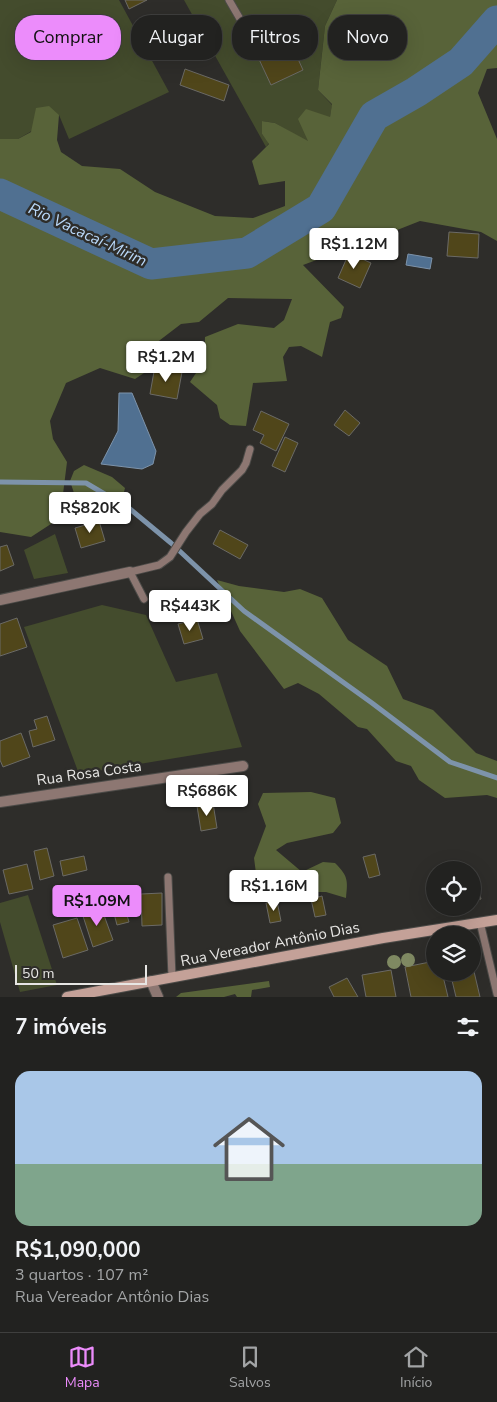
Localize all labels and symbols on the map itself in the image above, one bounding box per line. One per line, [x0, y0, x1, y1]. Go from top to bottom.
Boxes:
water label: Rio Vacacaí-Mirim [25, 198, 151, 272]
pin: R$1.12M [308, 228, 400, 270]
pin: R$1.2M [125, 340, 207, 383]
pin: R$820K [49, 492, 131, 534]
pin: R$443K [149, 590, 231, 632]
street label: Rua Rosa Costa [35, 756, 143, 790]
pin: R$686K [166, 774, 248, 817]
pin: R$1.16M [228, 870, 320, 912]
pin: R$1.09M [51, 884, 143, 927]
street label: Rua Vereador Antônio Dias [179, 917, 361, 971]
scale bar [15, 962, 148, 985]

